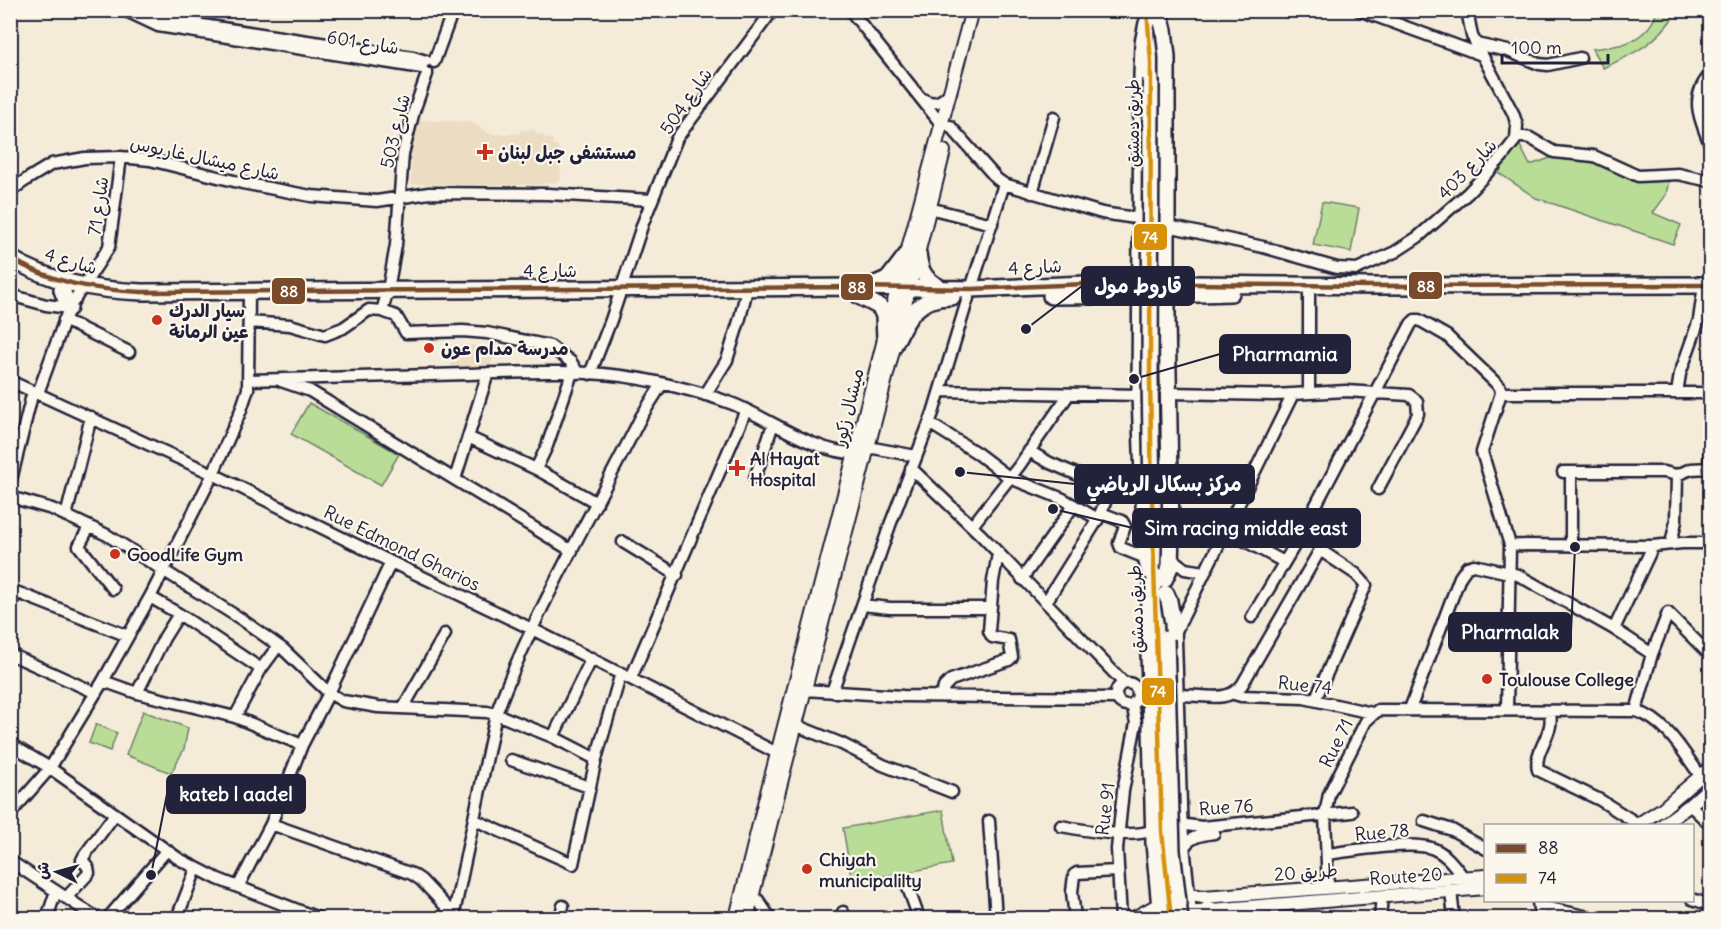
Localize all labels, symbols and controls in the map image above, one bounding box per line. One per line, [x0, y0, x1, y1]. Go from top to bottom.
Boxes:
street label: شارع 601 [325, 25, 401, 60]
scale bar [1502, 27, 1608, 65]
text: 100 m [1511, 36, 1562, 59]
street label: شارع 504 [655, 63, 718, 139]
street label: طريق دمشق [1121, 79, 1144, 167]
street label: شارع 503 [375, 92, 416, 171]
street label: شارع ميشال غاريوس [128, 131, 282, 186]
street label: شارع 403 [1432, 134, 1502, 205]
place label: مستشفى جبل لبنان [498, 141, 636, 165]
marker: مستشفى جبل لبنان [476, 143, 494, 161]
street label: شارع 71 [82, 175, 114, 237]
line badge: 74 [1133, 223, 1168, 251]
text: 74 [1142, 227, 1158, 247]
street label: شارع 4 [42, 243, 100, 280]
street label: شارع 4 [1008, 254, 1062, 281]
street label: شارع 4 [523, 259, 577, 283]
callout: قاروط مول [1082, 267, 1194, 305]
line badge: 88 [1408, 271, 1443, 300]
line badge: 88 [840, 273, 874, 301]
text: قاروط مول [1094, 273, 1182, 299]
text: 88 [1417, 276, 1435, 296]
line badge: 88 [271, 277, 306, 305]
text: 88 [848, 277, 866, 297]
text: 88 [280, 281, 298, 301]
place label: سيار الدرك عين الرمانة [169, 299, 249, 343]
marker: سيار الدرك عين الرمانة [150, 313, 164, 327]
callout: Pharmamia [1220, 335, 1350, 373]
place label: مدرسة مدام عون [441, 337, 569, 363]
marker: مدرسة مدام عون [422, 341, 436, 355]
text: Pharmamia [1232, 341, 1338, 366]
street label: ميشال زكور [827, 366, 870, 450]
place label: Al Hayat Hospital [750, 447, 820, 491]
marker: Al Hayat Hospital [728, 459, 746, 477]
callout: مركز بسكال الرياضي [1075, 465, 1254, 503]
text: مركز بسكال الرياضي [1086, 471, 1242, 502]
street label: Rue Edmond Gharios [320, 500, 484, 596]
callout: Sim racing middle east [1133, 509, 1360, 547]
text: Sim racing middle east [1145, 515, 1348, 540]
place label: GoodLife Gym [127, 543, 243, 566]
marker: GoodLife Gym [108, 547, 122, 561]
street label: طريق دمشق [1123, 564, 1149, 654]
callout: Pharmalak [1449, 613, 1571, 651]
text: Pharmalak [1461, 619, 1559, 644]
place label: Toulouse College [1499, 668, 1634, 691]
street label: Rue 74 [1277, 671, 1333, 699]
marker: Toulouse College [1480, 672, 1494, 686]
line badge: 74 [1141, 677, 1175, 706]
text: 74 [1150, 681, 1166, 701]
street label: Rue 71 [1314, 715, 1358, 771]
callout: kateb l aadel [167, 775, 305, 813]
text: kateb l aadel [179, 781, 293, 806]
street label: Rue 91 [1090, 781, 1120, 837]
street label: Rue 76 [1198, 794, 1254, 820]
street label: Rue 78 [1354, 818, 1410, 846]
legend [1484, 824, 1694, 902]
text: 88 [1538, 836, 1559, 859]
north arrow [27, 842, 87, 902]
place label: Chiyah municipalilty [819, 848, 922, 892]
street label: طريق 20 [1273, 858, 1339, 886]
text: ش [31, 861, 53, 880]
marker: Chiyah municipalilty [800, 862, 814, 876]
street label: Route 20 [1369, 862, 1443, 890]
text: 74 [1538, 866, 1557, 889]

